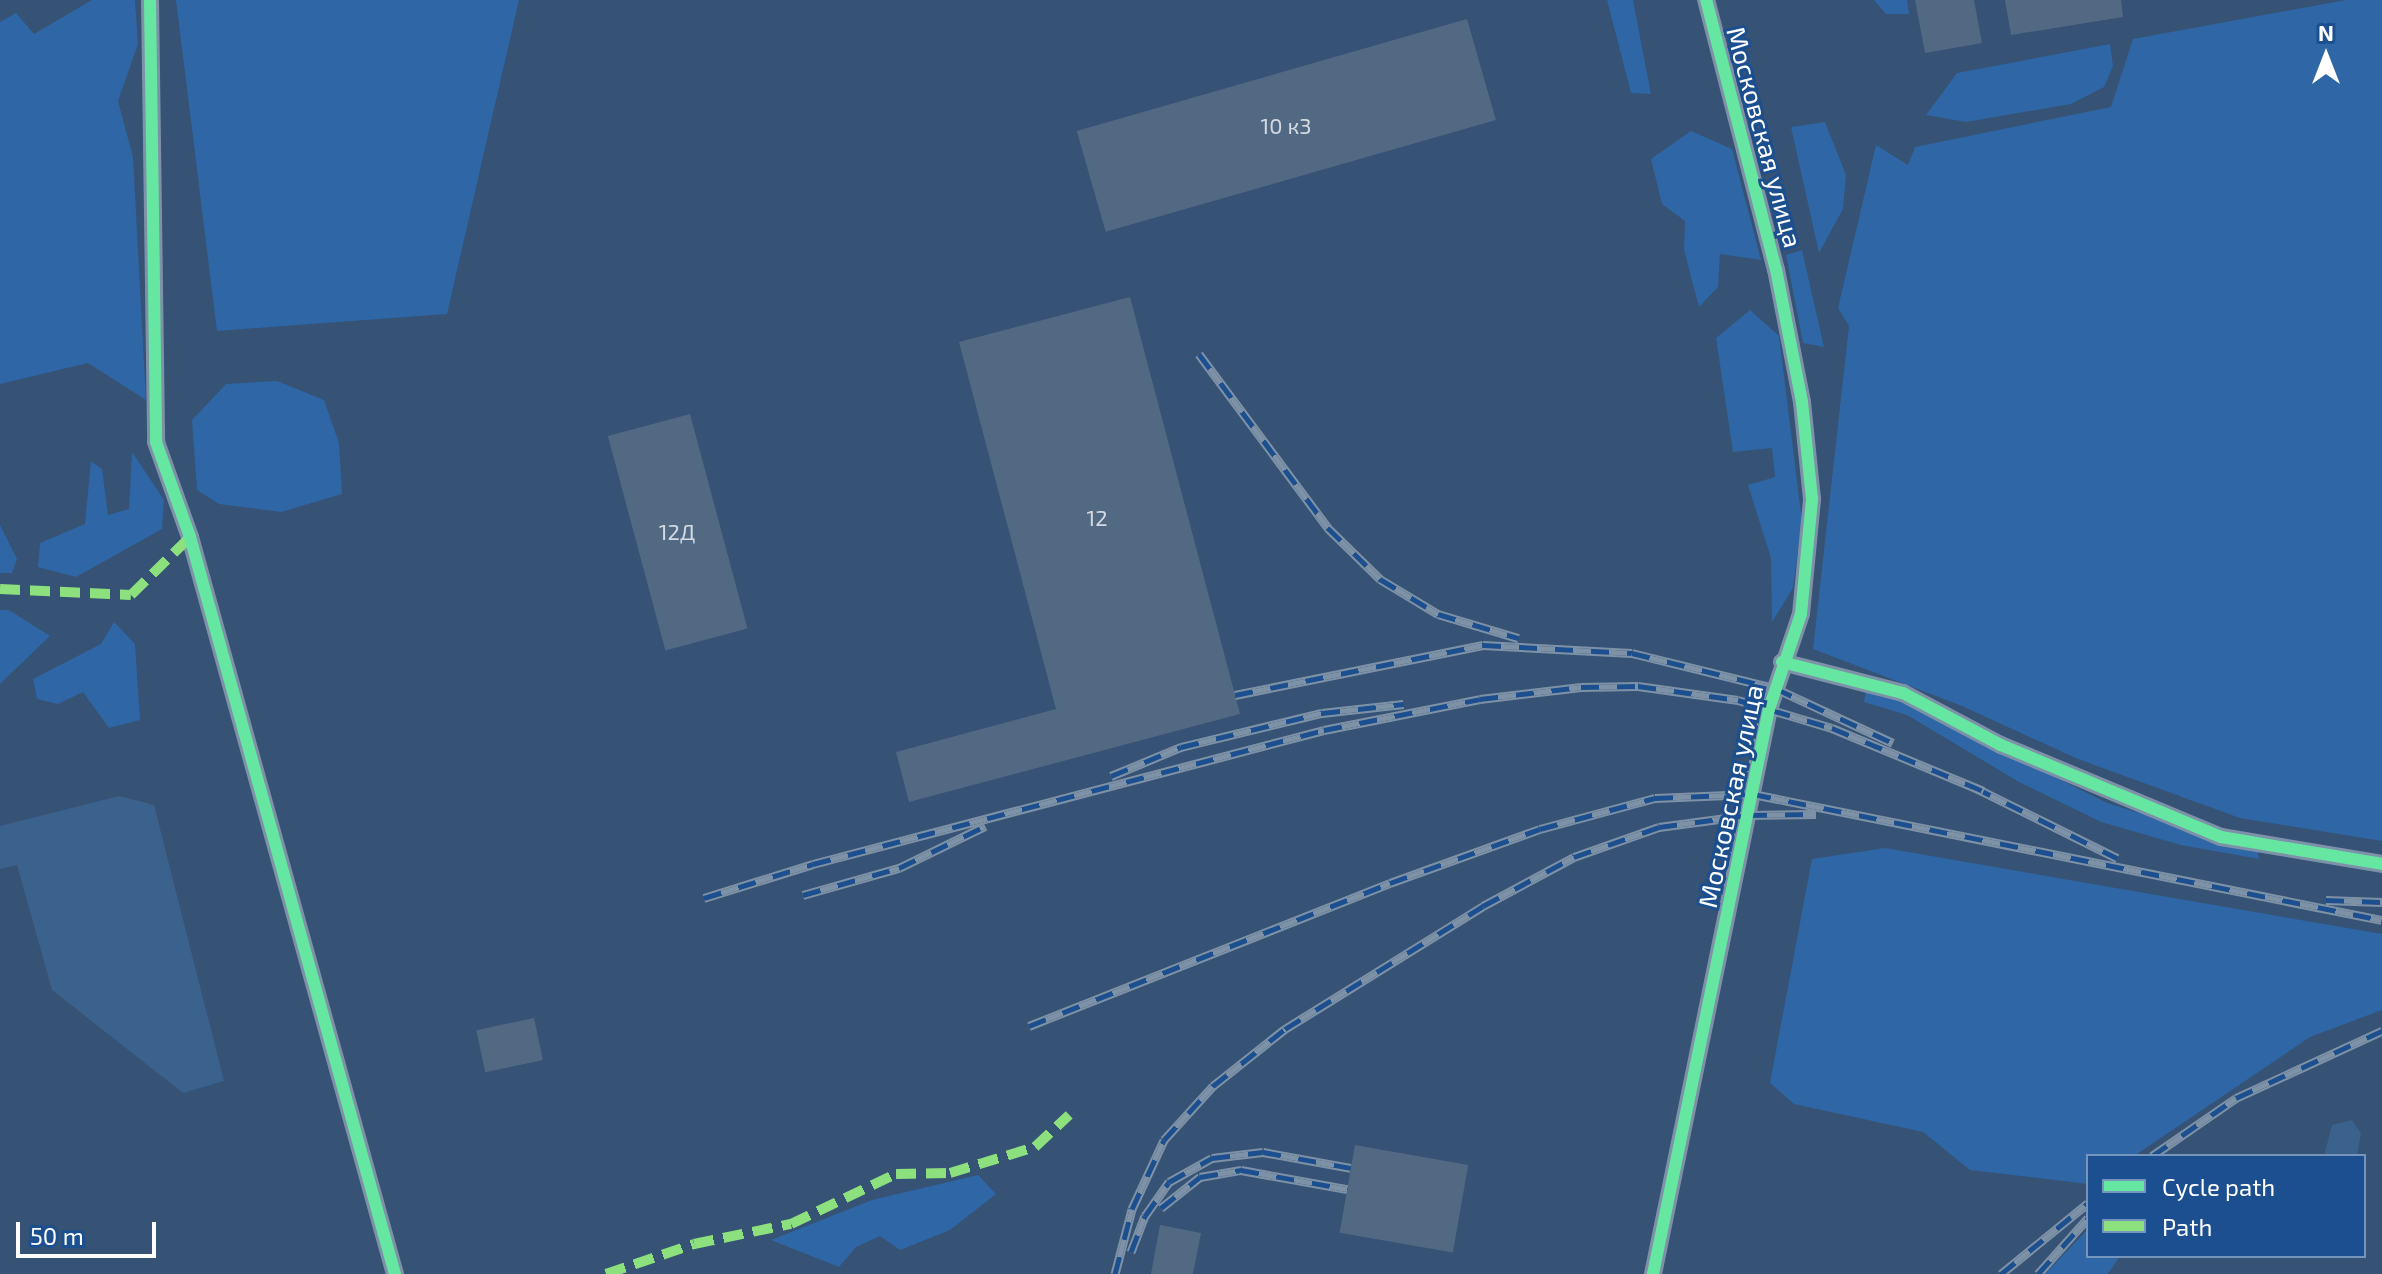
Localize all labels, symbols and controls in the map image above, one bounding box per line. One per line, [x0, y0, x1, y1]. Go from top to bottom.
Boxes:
north arrow [2286, 16, 2366, 96]
text: N [2318, 19, 2334, 45]
street label: Московская улица [1721, 23, 1809, 251]
house number: 10 к3 [1261, 113, 1311, 139]
house number: 12 [1086, 505, 1108, 531]
house number: 12Д [659, 519, 695, 545]
street label: Московская улица [1691, 682, 1769, 910]
legend [2086, 1154, 2366, 1258]
text: Cycle path [2162, 1172, 2275, 1201]
scale bar [20, 1206, 160, 1256]
text: Path [2162, 1212, 2212, 1241]
text: 50 m [30, 1221, 84, 1250]

